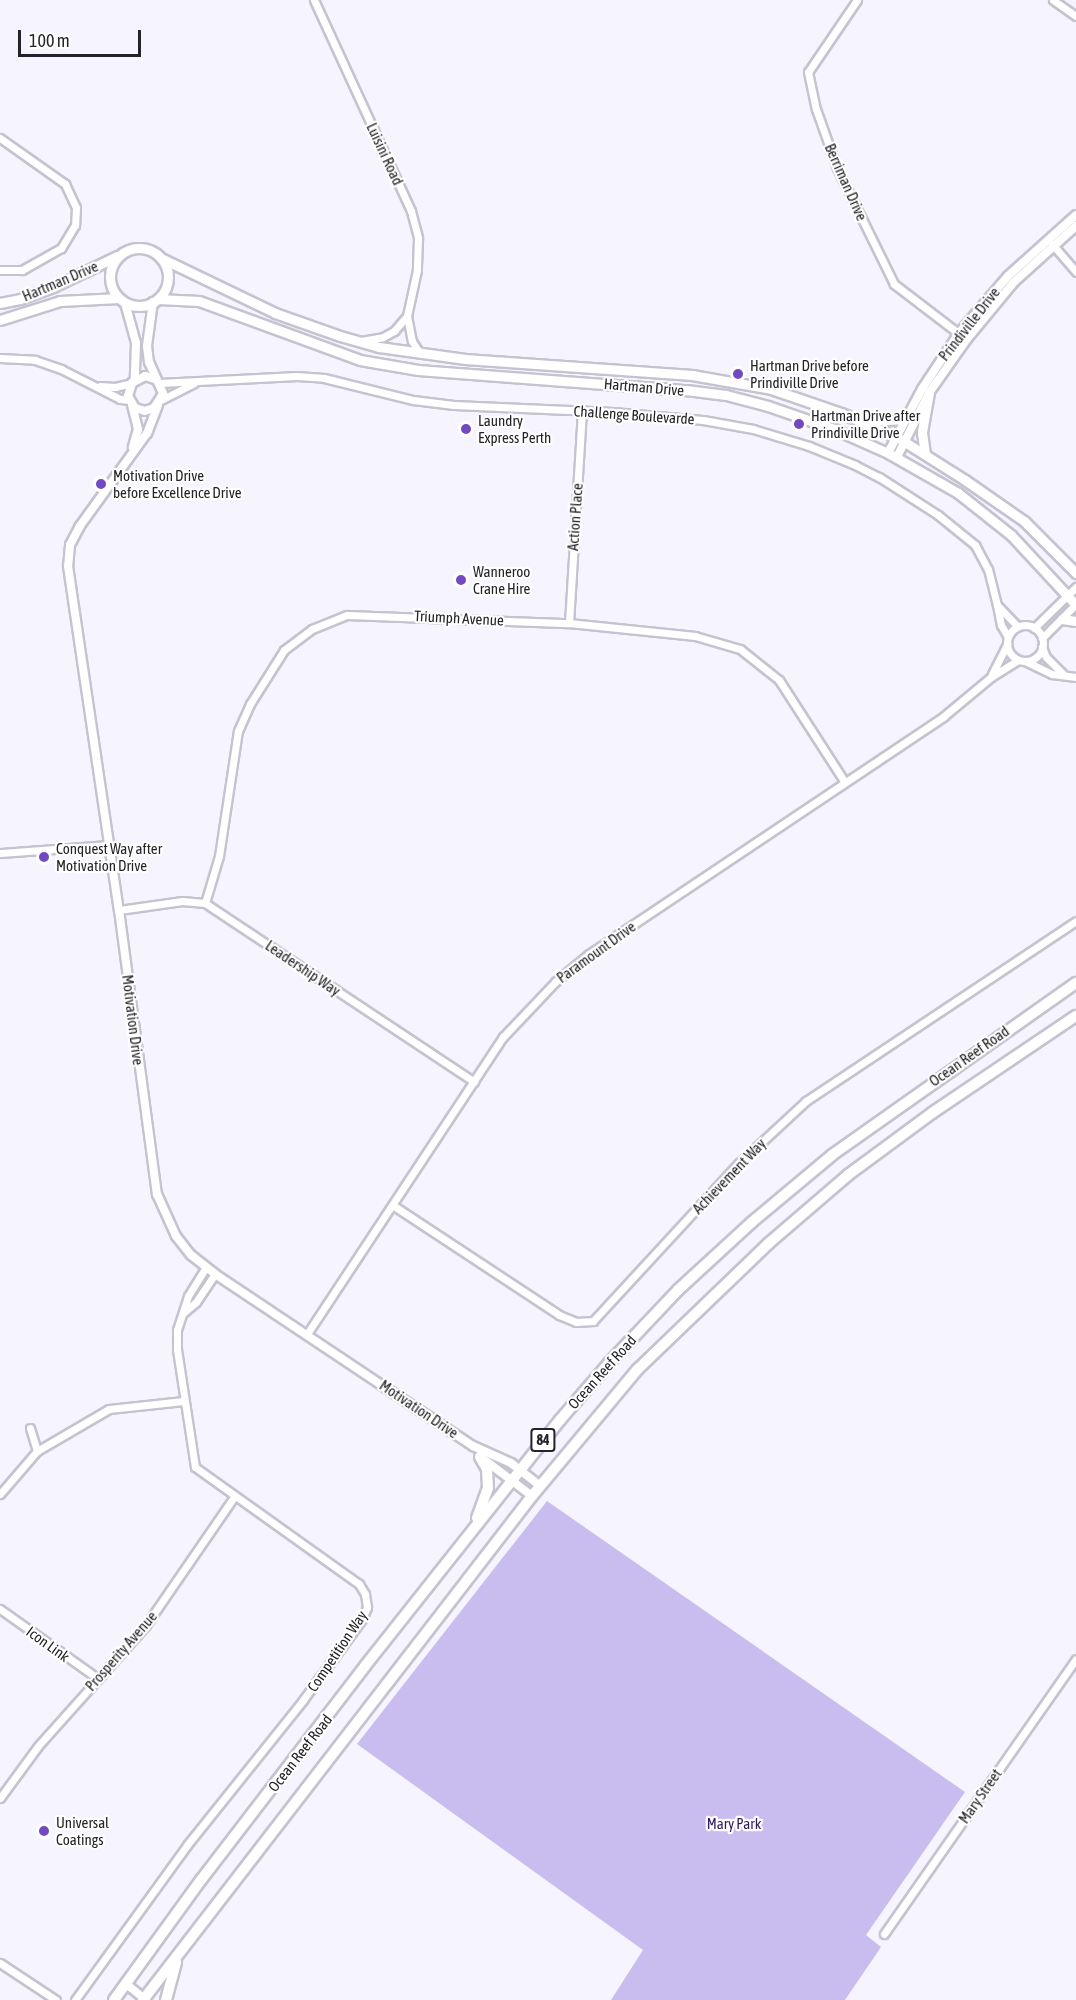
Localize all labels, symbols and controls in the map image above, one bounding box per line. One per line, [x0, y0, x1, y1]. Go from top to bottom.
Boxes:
scale bar [21, 18, 144, 56]
text: 100 m [29, 30, 70, 51]
street label: Luisini Road [363, 120, 407, 188]
street label: Berriman Drive [821, 141, 871, 223]
street label: Hartman Drive [19, 257, 101, 305]
street label: Prindiville Drive [935, 284, 1003, 364]
place label: Hartman Drive before Prindiville Drive [750, 356, 869, 391]
marker: Hartman Drive before Prindiville Drive [731, 367, 745, 381]
street label: Hartman Drive [603, 375, 685, 399]
street label: Challenge Boulevarde [573, 402, 695, 428]
place label: Hartman Drive after Prindiville Drive [811, 406, 920, 441]
place label: Laundry Express Perth [478, 411, 551, 446]
marker: Hartman Drive after Prindiville Drive [792, 417, 806, 431]
marker: Laundry Express Perth [459, 422, 473, 436]
place label: Motivation Drive before Excellence Drive [113, 466, 241, 501]
marker: Motivation Drive before Excellence Drive [94, 477, 108, 491]
street label: Action Place [564, 483, 586, 551]
place label: Wanneroo Crane Hire [473, 562, 530, 597]
marker: Wanneroo Crane Hire [454, 573, 468, 587]
street label: Triumph Avenue [414, 607, 504, 629]
place label: Conquest Way after Motivation Drive [56, 839, 162, 874]
marker: Conquest Way after Motivation Drive [37, 850, 51, 864]
street label: Paramount Drive [553, 917, 639, 987]
street label: Leadership Way [262, 936, 344, 1000]
street label: Motivation Drive [119, 974, 147, 1066]
street label: Ocean Reef Road [926, 1022, 1012, 1090]
street label: Achievement Way [688, 1135, 770, 1217]
street label: Ocean Reef Road [564, 1331, 640, 1413]
street label: Motivation Drive [376, 1376, 462, 1442]
road number: 84 [530, 1429, 556, 1451]
street label: Prosperity Avenue [81, 1607, 161, 1695]
street label: Competition Way [303, 1607, 371, 1695]
street label: Icon Link [23, 1622, 73, 1666]
street label: Ocean Reef Road [264, 1711, 336, 1795]
street label: Mary Street [955, 1765, 1005, 1827]
place label: Universal Coatings [56, 1813, 109, 1848]
park label: Mary Park [707, 1815, 761, 1833]
marker: Universal Coatings [37, 1824, 51, 1838]

